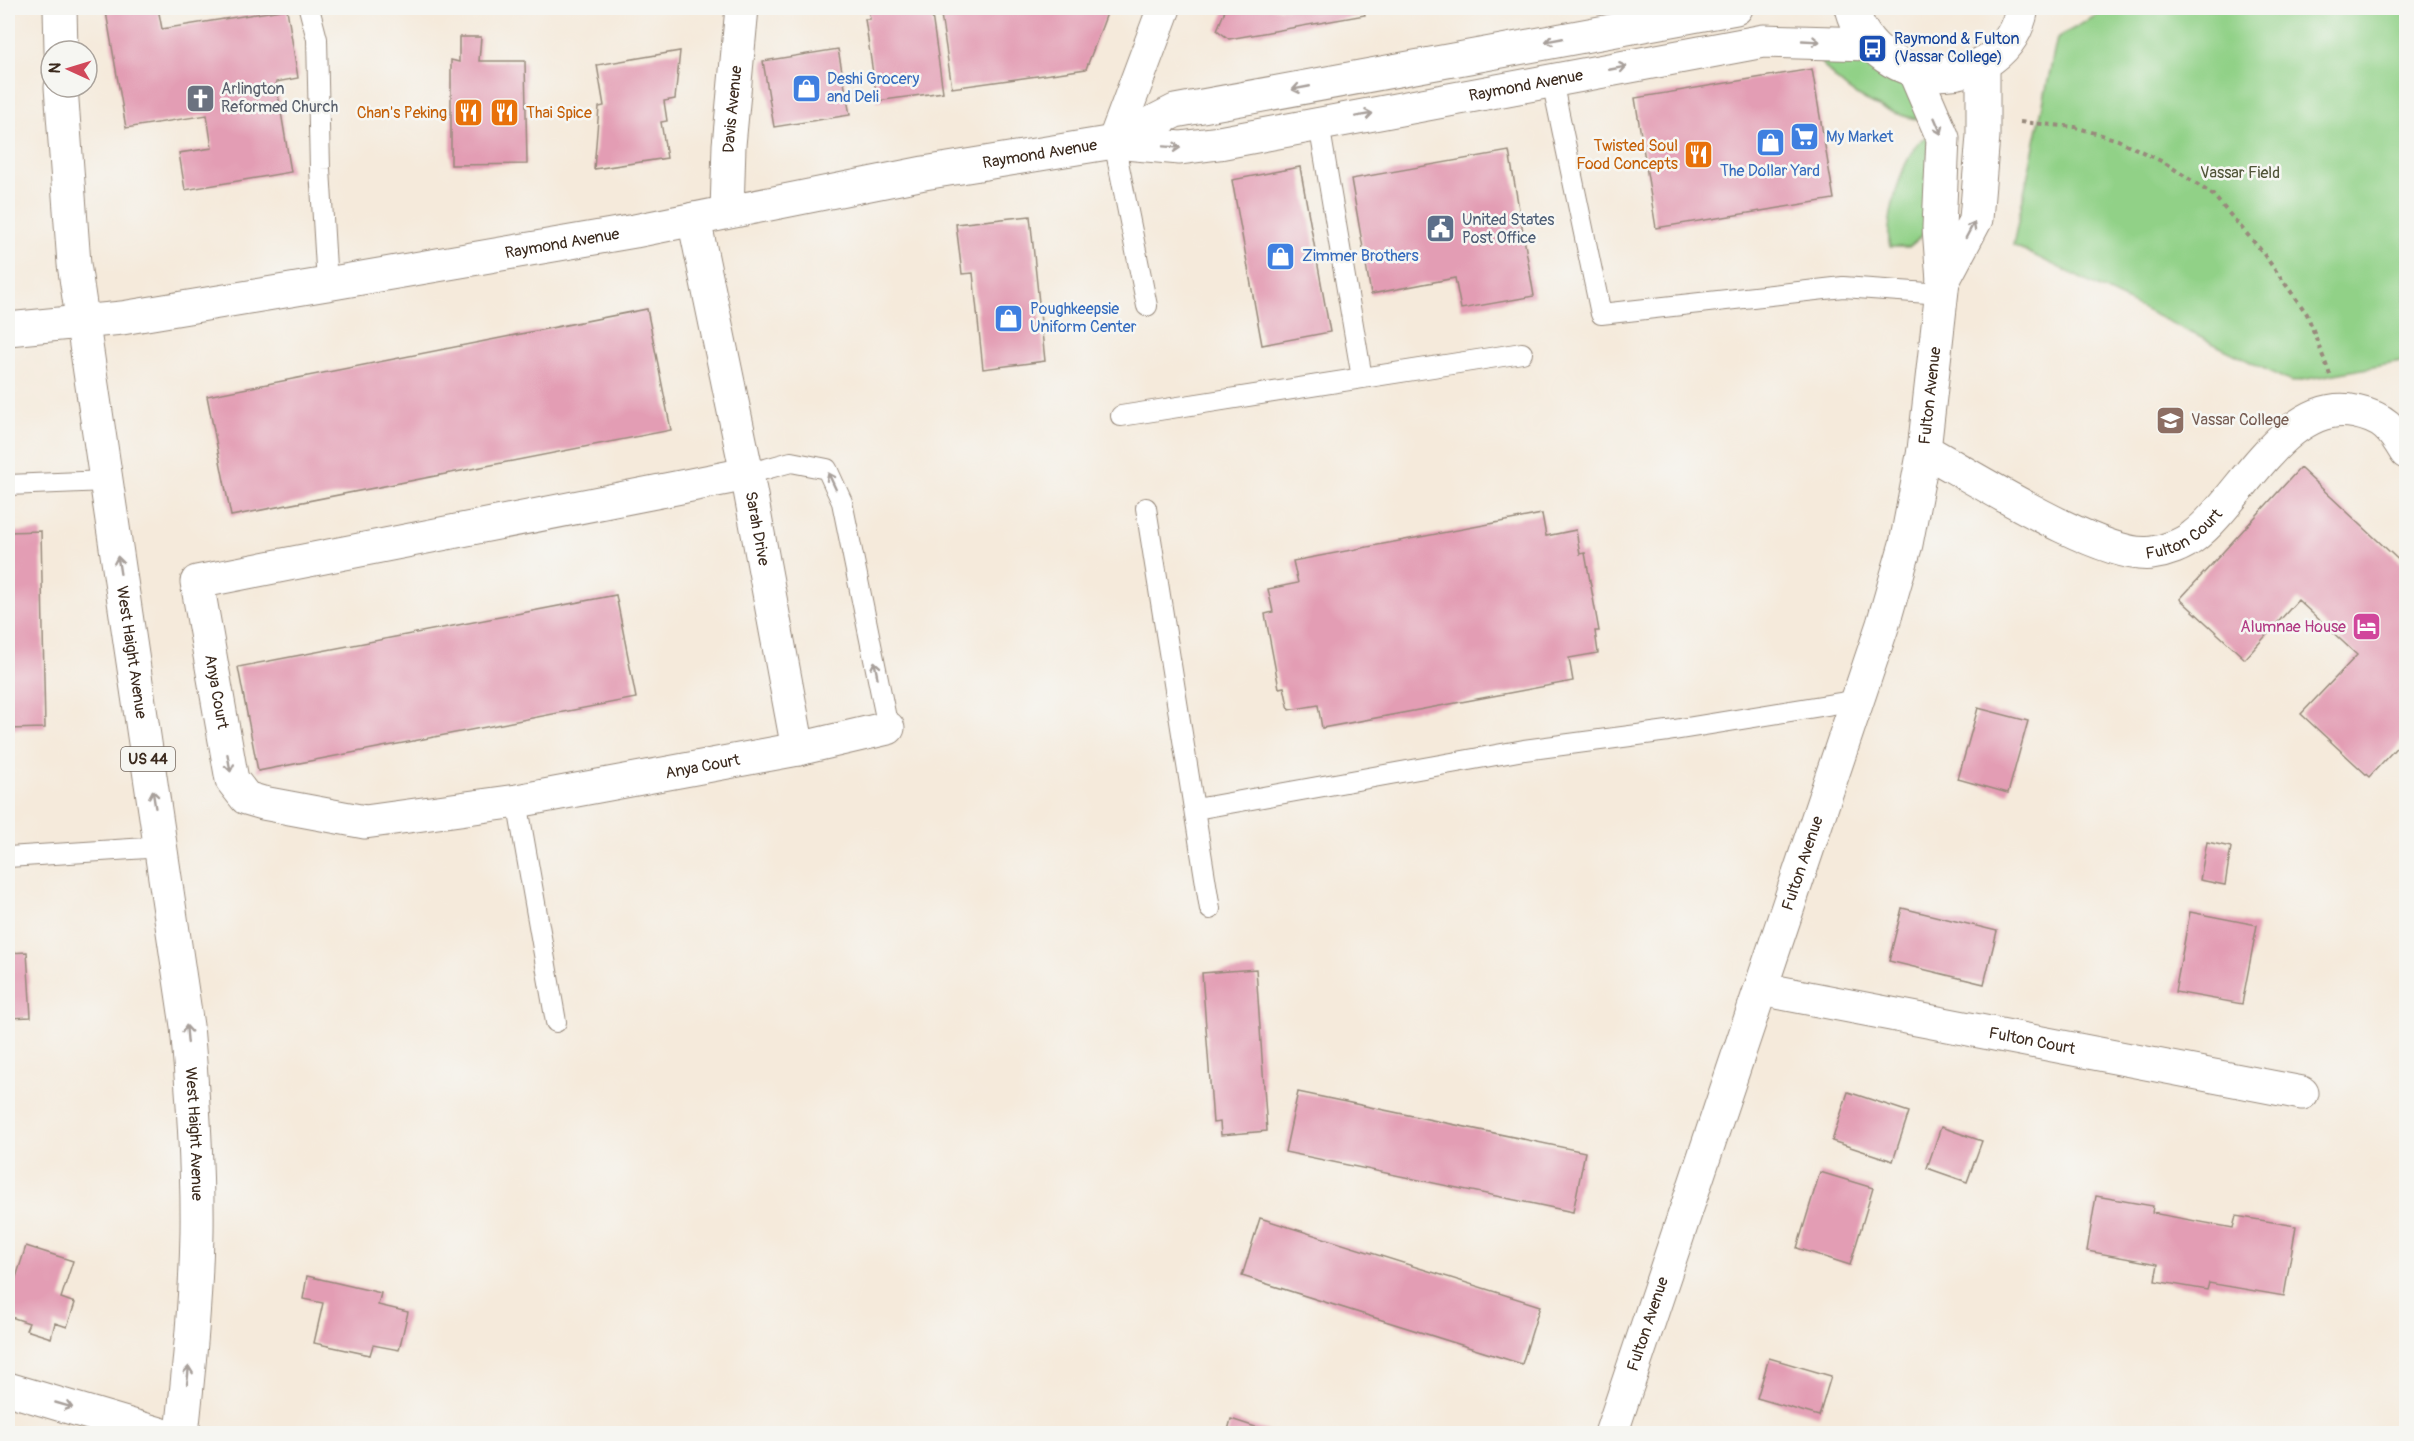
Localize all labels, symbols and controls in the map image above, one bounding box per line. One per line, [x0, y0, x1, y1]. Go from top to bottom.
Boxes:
place label: Raymond & Fulton (Vassar College) [1894, 29, 2019, 67]
bus stop icon: Raymond & Fulton (Vassar College) [1857, 32, 1889, 64]
one-way arrow [1545, 35, 1564, 46]
one-way arrow [1800, 35, 1820, 46]
north arrow [39, 39, 99, 99]
text: N [45, 62, 65, 74]
one-way arrow [1608, 63, 1628, 74]
street label: Davis Avenue [719, 65, 746, 153]
street label: Raymond Avenue [1467, 65, 1585, 106]
place label: Deshi Grocery and Deli [827, 69, 919, 107]
shop icon: Deshi Grocery and Deli [790, 72, 822, 104]
place label: Arlington Reformed Church [221, 79, 338, 117]
church icon: Arlington Reformed Church [184, 82, 216, 114]
one-way arrow [1291, 83, 1311, 94]
restaurant icon: Chan's Peking [452, 97, 484, 129]
restaurant icon: Thai Spice [489, 97, 521, 129]
place label: Chan's Peking [357, 103, 447, 123]
place label: Thai Spice [526, 103, 592, 123]
one-way arrow [1354, 109, 1374, 120]
one-way arrow [1933, 117, 1944, 135]
supermarket icon: My Market [1789, 121, 1821, 153]
shop icon: The Dollar Yard [1754, 127, 1786, 159]
place label: My Market [1826, 127, 1894, 147]
street label: Raymond Avenue [981, 135, 1099, 173]
place label: Twisted Soul Food Concepts [1576, 136, 1678, 174]
restaurant icon: Twisted Soul Food Concepts [1683, 139, 1715, 171]
one-way arrow [1162, 142, 1182, 153]
place label: The Dollar Yard [1720, 161, 1820, 181]
park label: Vassar Field [2200, 163, 2280, 183]
place label: United States Post Office [1462, 210, 1554, 248]
public building icon: United States Post Office [1425, 213, 1457, 245]
one-way arrow [1965, 221, 1976, 239]
street label: Raymond Avenue [503, 224, 621, 263]
shop icon: Zimmer Brothers [1265, 240, 1297, 272]
place label: Zimmer Brothers [1302, 246, 1419, 266]
place label: Poughkeepsie Uniform Center [1030, 299, 1137, 337]
shop icon: Poughkeepsie Uniform Center [993, 302, 1025, 334]
street label: Fulton Avenue [1915, 346, 1946, 446]
school or university icon: Vassar College [2154, 404, 2186, 436]
place label: Vassar College [2191, 410, 2289, 430]
one-way arrow [826, 472, 838, 490]
street label: Sarah Drive [740, 490, 774, 567]
street label: Fulton Court [2145, 504, 2227, 564]
one-way arrow [113, 556, 124, 575]
street label: West Haight Avenue [112, 585, 151, 720]
hotel icon: Alumnae House [2351, 611, 2383, 643]
place label: Alumnae House [2240, 617, 2346, 637]
street label: Anya Court [200, 653, 233, 731]
one-way arrow [870, 661, 881, 681]
road number: US 44 [121, 747, 175, 771]
street label: Anya Court [664, 750, 742, 783]
one-way arrow [224, 753, 235, 773]
one-way arrow [149, 790, 160, 810]
street label: Fulton Avenue [1778, 813, 1828, 913]
street label: Fulton Court [1987, 1023, 2078, 1059]
one-way arrow [181, 1025, 192, 1044]
street label: West Haight Avenue [180, 1066, 207, 1201]
street label: Fulton Avenue [1623, 1274, 1673, 1374]
one-way arrow [183, 1366, 194, 1386]
one-way arrow [54, 1399, 73, 1411]

